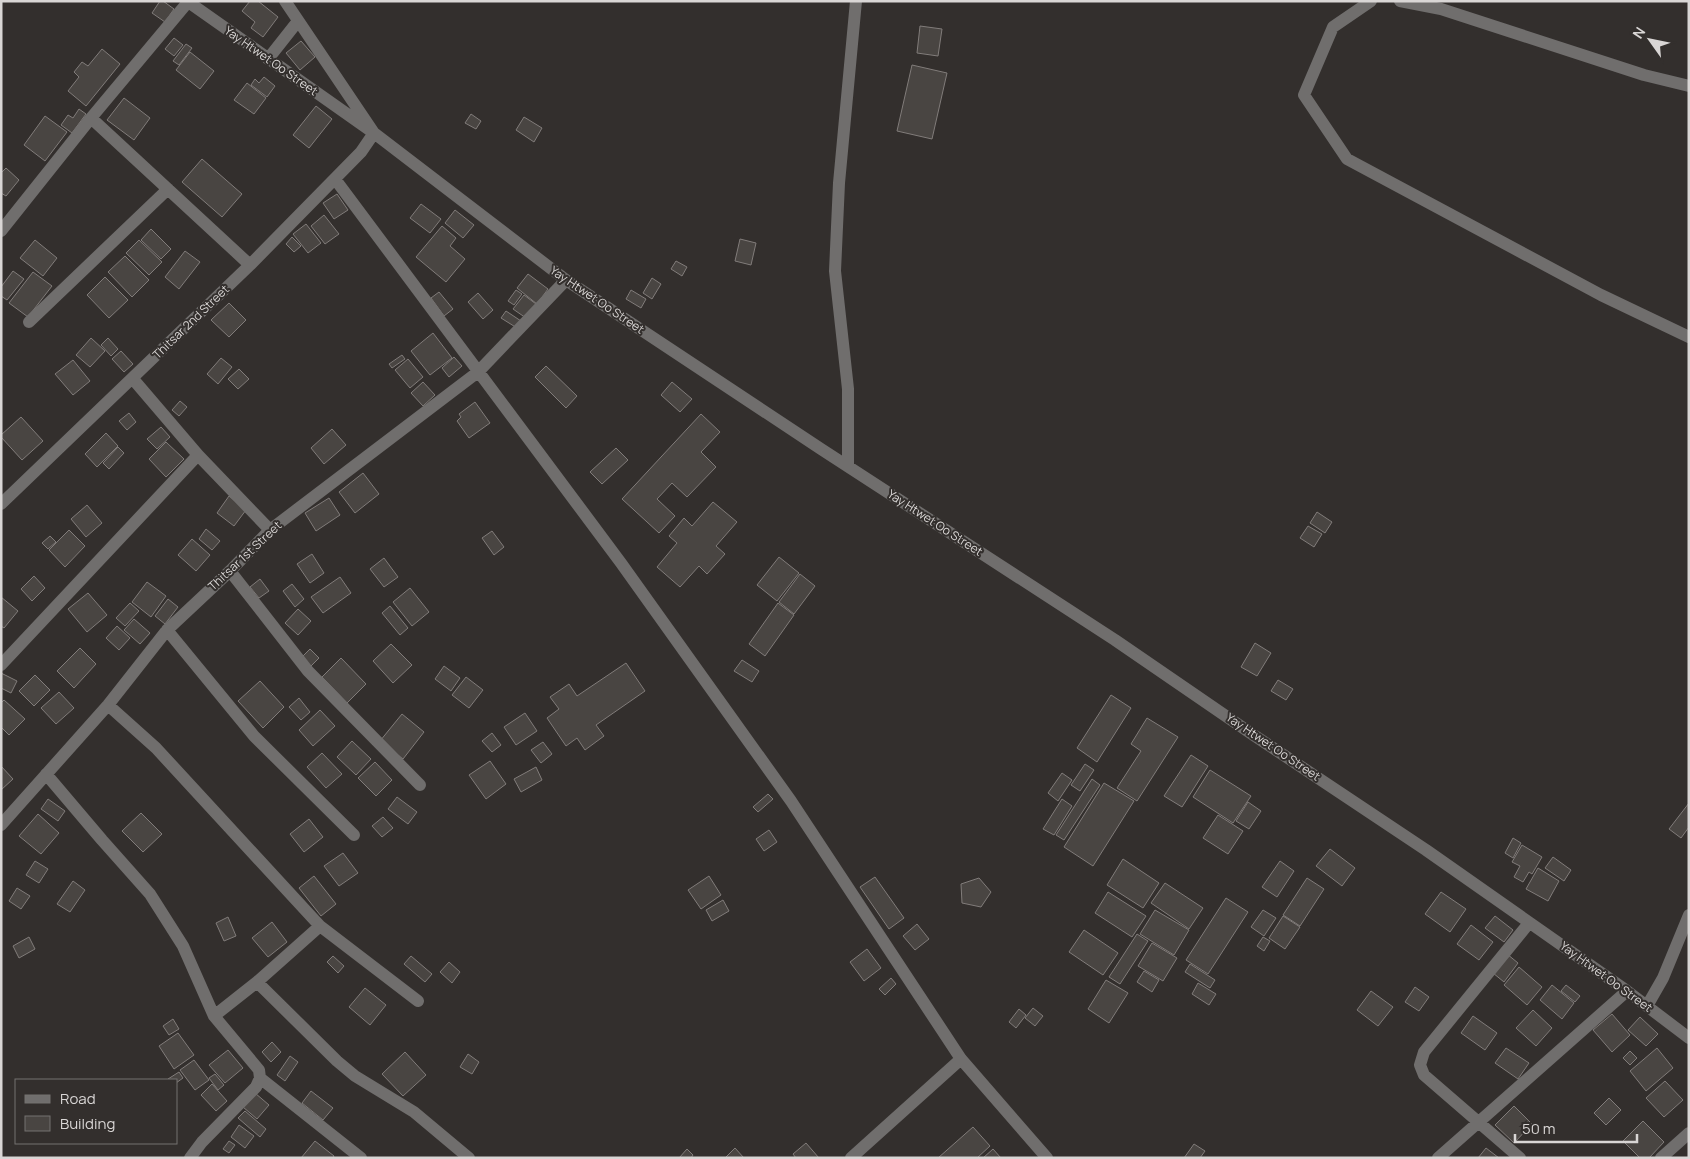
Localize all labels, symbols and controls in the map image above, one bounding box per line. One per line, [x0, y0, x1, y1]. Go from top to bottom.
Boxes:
north arrow [1625, 15, 1675, 65]
street label: Yay Htwet Oo Street [221, 22, 322, 99]
text: N [1628, 23, 1649, 42]
street label: Yay Htwet Oo Street [547, 262, 648, 338]
street label: Thitsar 2nd Street [149, 281, 233, 363]
street label: Yay Htwet Oo Street [884, 485, 986, 560]
street label: Thitsar 1st Street [204, 517, 285, 594]
street label: Yay Htwet Oo Street [1223, 709, 1324, 785]
street label: Yay Htwet Oo Street [1557, 937, 1656, 1016]
legend [15, 1079, 178, 1144]
text: Road [60, 1088, 96, 1109]
scale bar [1515, 1112, 1638, 1144]
text: Building [60, 1113, 115, 1134]
text: 50 m [1522, 1118, 1556, 1139]

